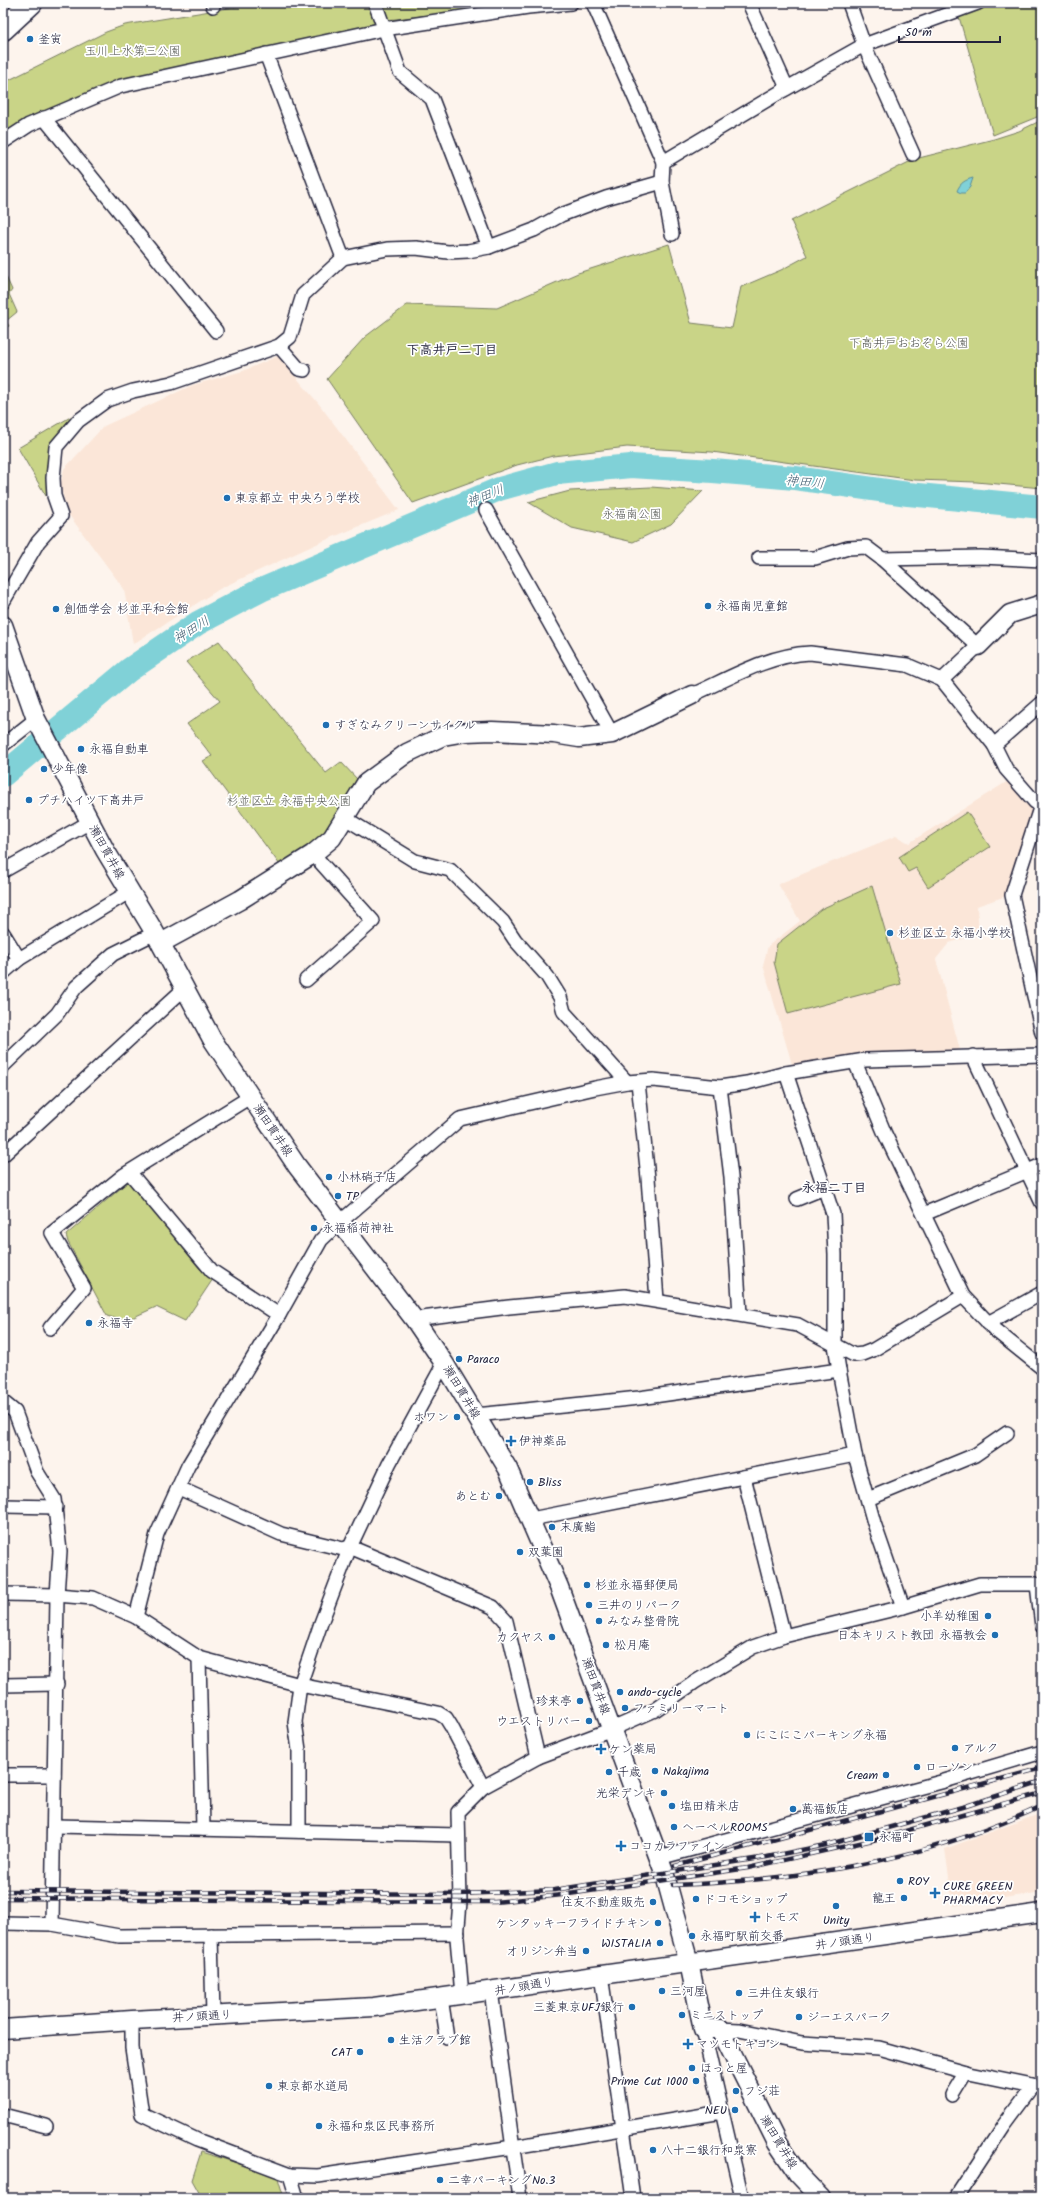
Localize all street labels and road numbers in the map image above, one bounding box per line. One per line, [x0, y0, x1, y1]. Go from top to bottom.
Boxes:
street label: 瀬田貫井線 [84, 821, 129, 883]
street label: 瀬田貫井線 [248, 1100, 297, 1160]
street label: 瀬田貫井線 [438, 1362, 485, 1423]
street label: 瀬田貫井線 [576, 1655, 615, 1718]
street label: 井ノ頭通り [814, 1928, 876, 1955]
street label: 井ノ頭通り [493, 1972, 555, 2001]
street label: 井ノ頭通り [172, 2005, 232, 2028]
street label: 瀬田貫井線 [755, 2112, 802, 2173]

